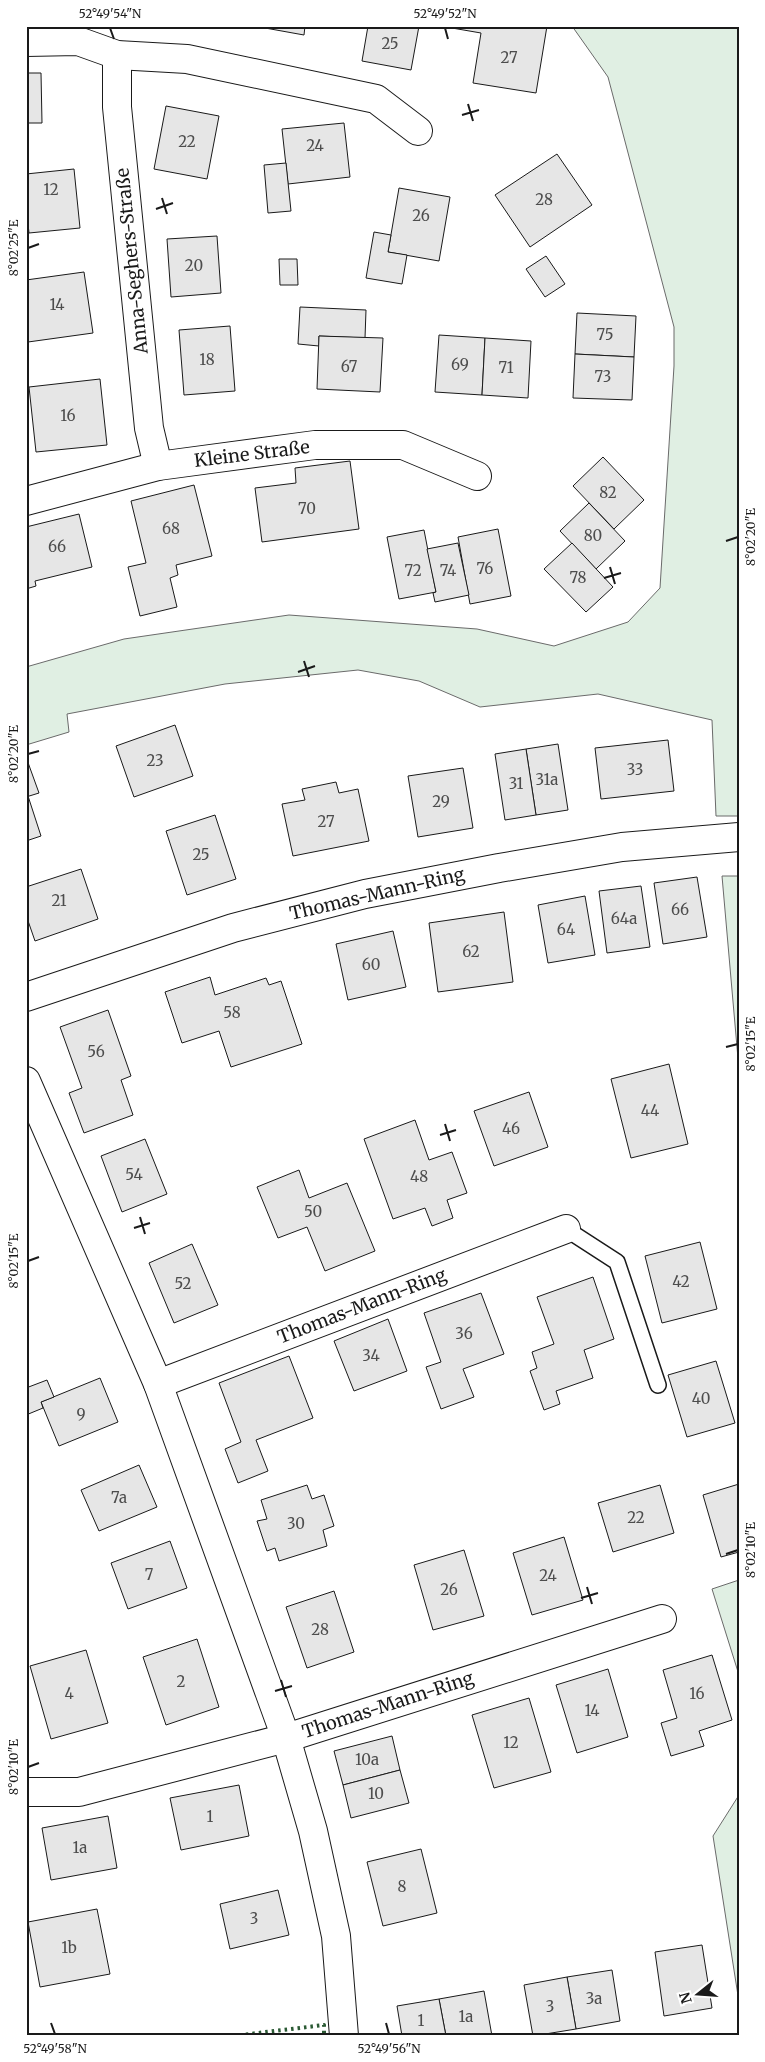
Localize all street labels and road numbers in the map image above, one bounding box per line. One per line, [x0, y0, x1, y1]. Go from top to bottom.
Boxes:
street label: Anna-Seghers-Straße [110, 167, 153, 356]
street label: Kleine Straße [193, 435, 311, 472]
street label: Thomas-Mann-Ring [287, 862, 467, 925]
street label: Thomas-Mann-Ring [274, 1263, 450, 1348]
street label: Thomas-Mann-Ring [299, 1666, 477, 1743]

